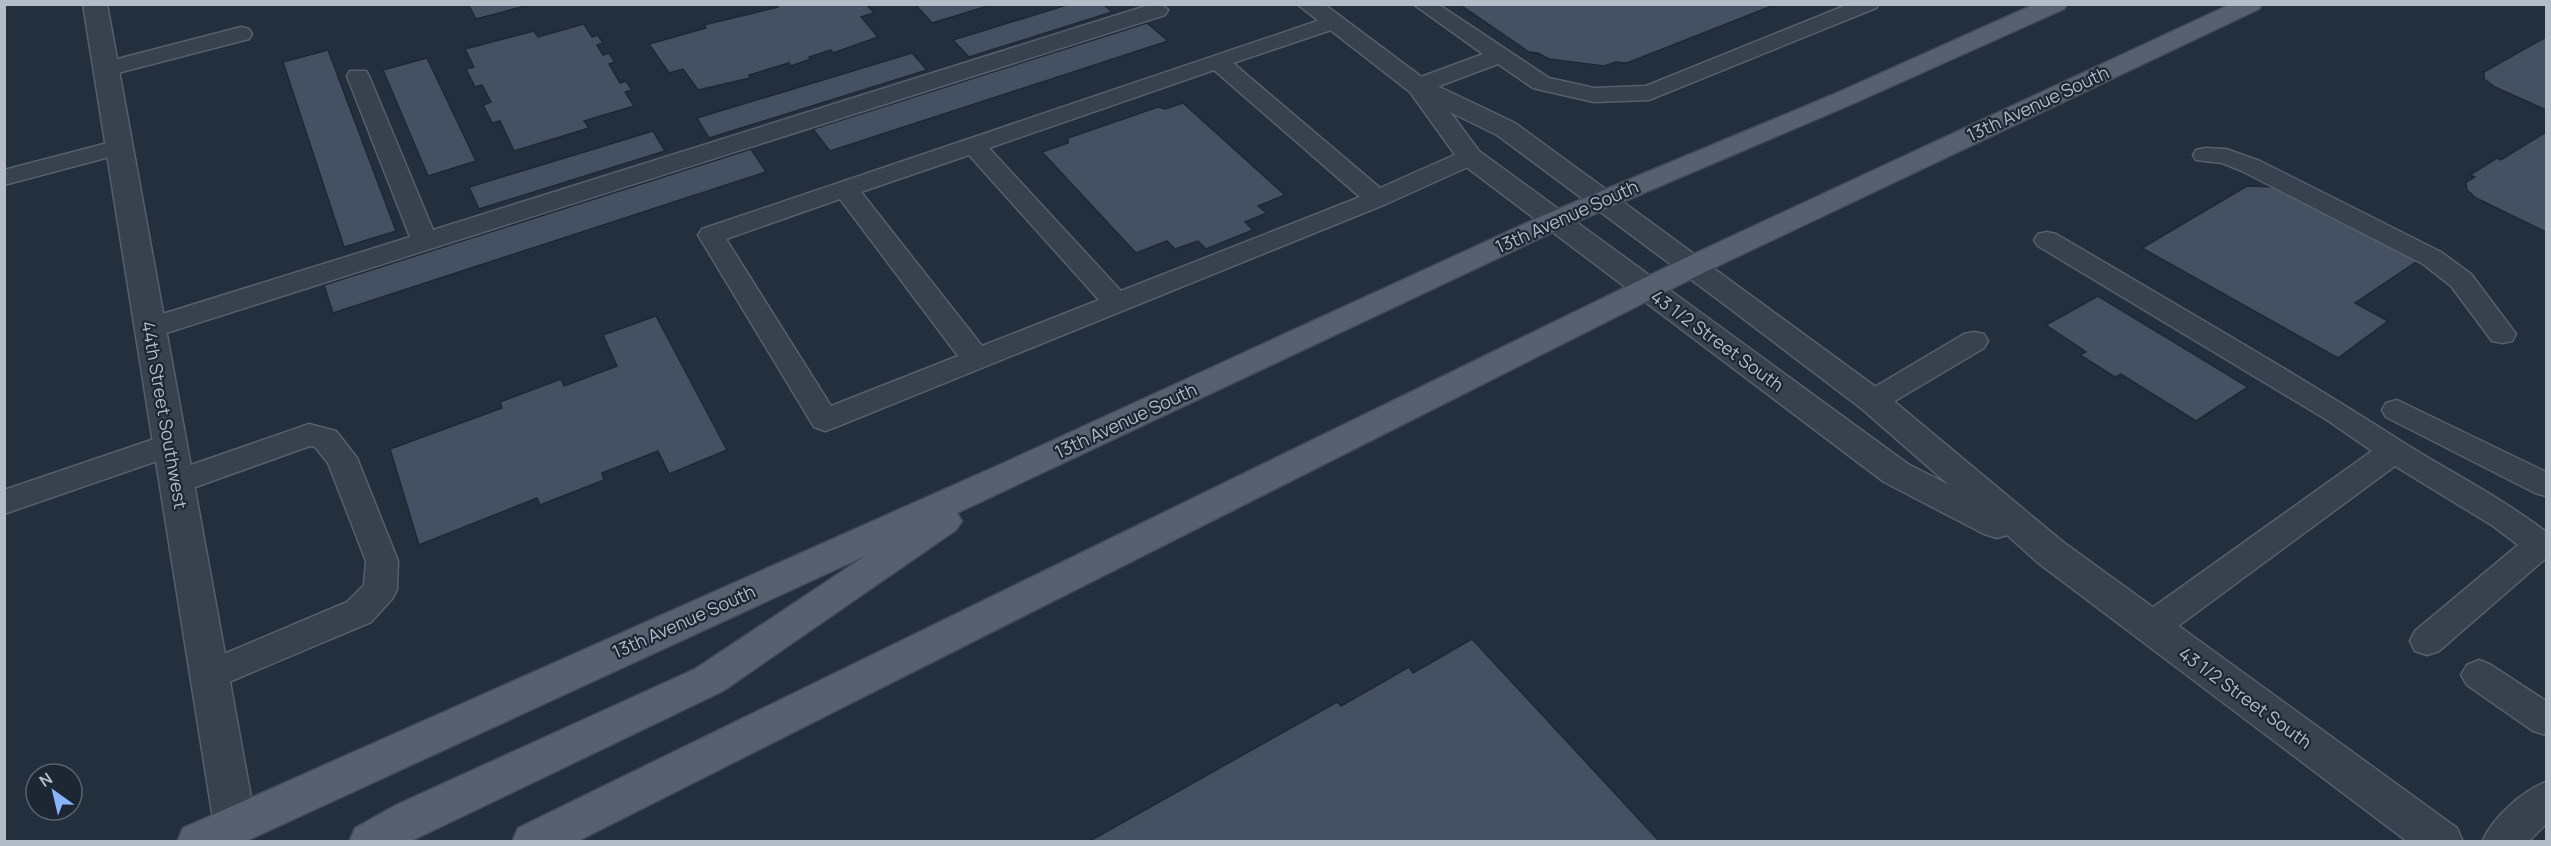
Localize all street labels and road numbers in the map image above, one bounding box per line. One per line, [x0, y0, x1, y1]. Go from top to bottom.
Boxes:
street label: 13th Avenue South [1963, 60, 2112, 147]
street label: 13th Avenue South [1491, 174, 1642, 258]
street label: 43 1/2 Street South [1646, 284, 1789, 397]
street label: 44th Street Southwest [137, 319, 193, 511]
street label: 13th Avenue South [1051, 377, 1200, 464]
street label: 13th Avenue South [608, 579, 759, 663]
street label: 43 1/2 Street South [2174, 641, 2317, 754]

